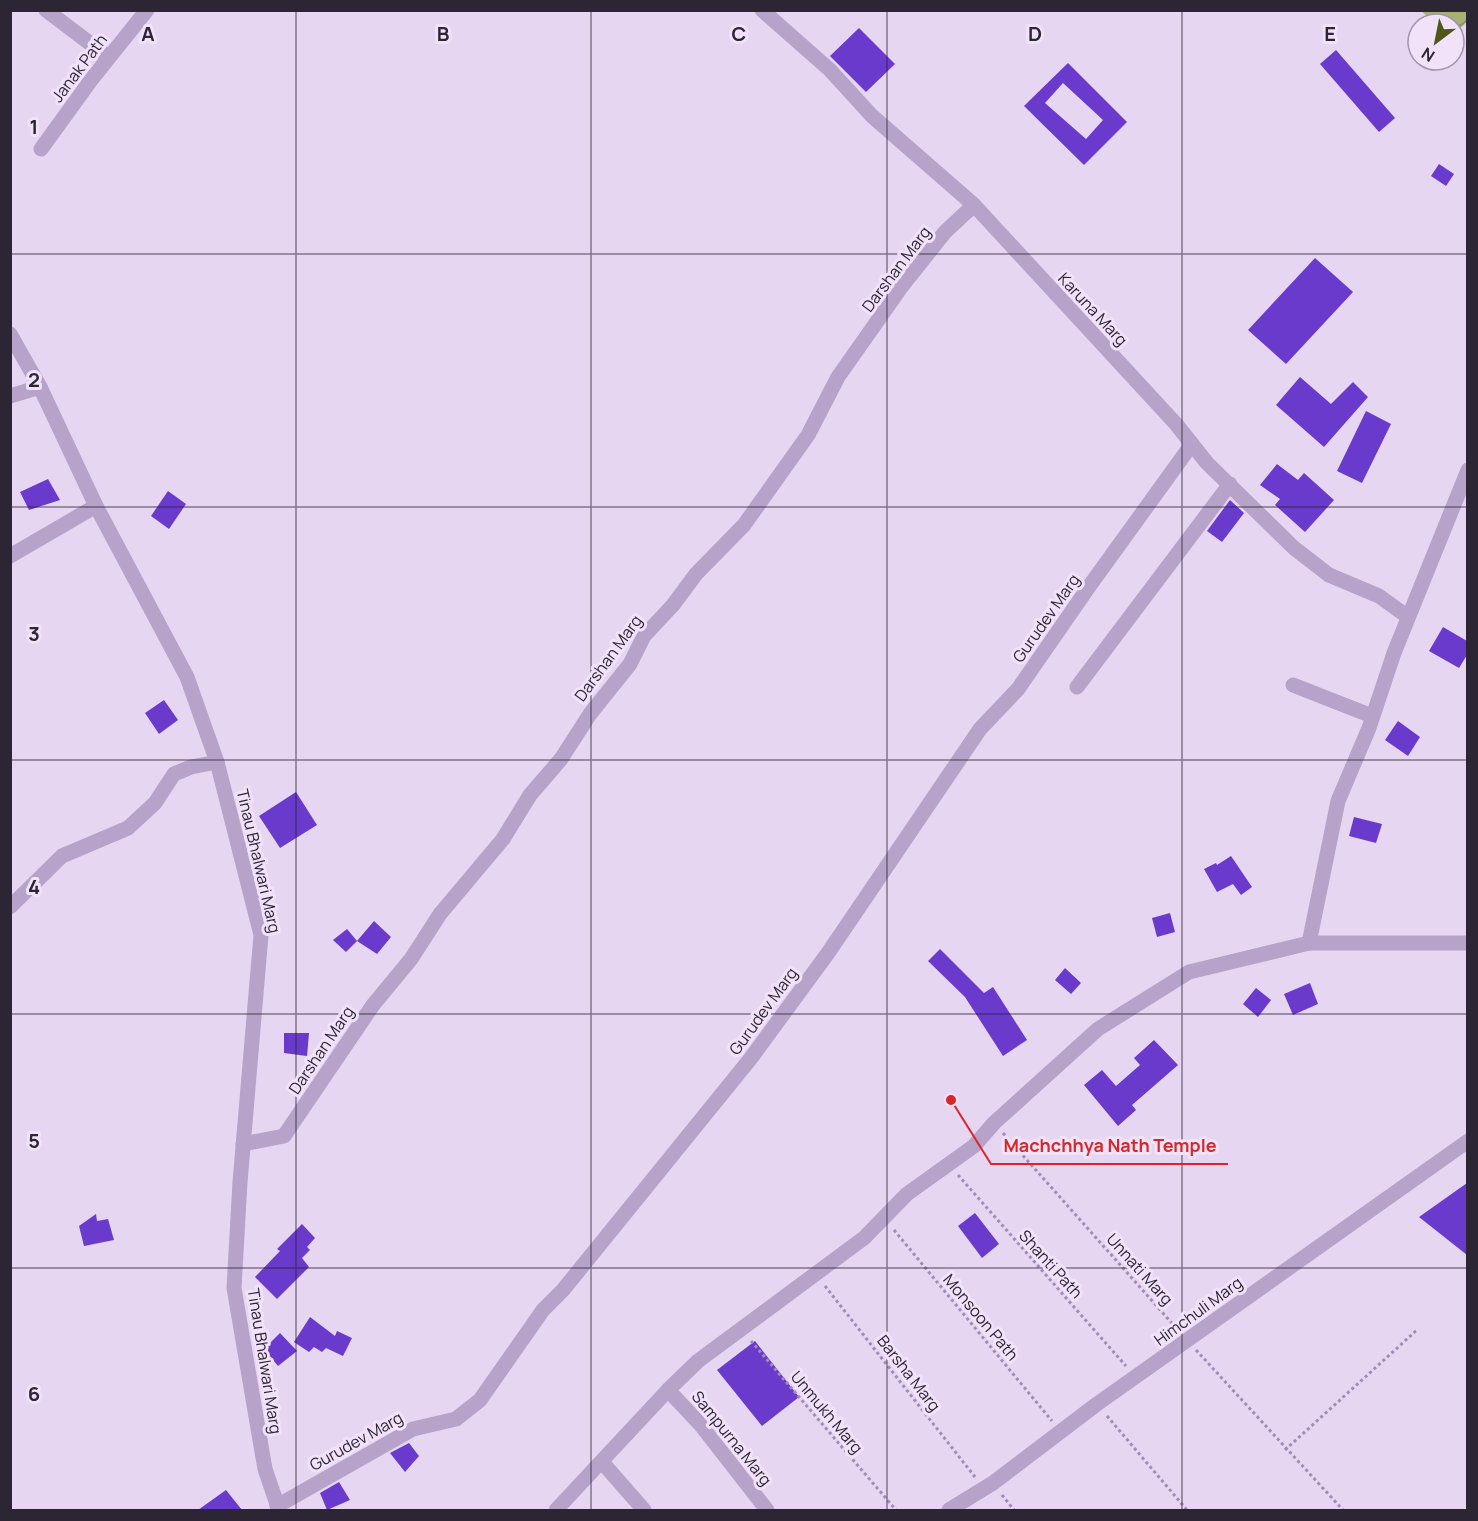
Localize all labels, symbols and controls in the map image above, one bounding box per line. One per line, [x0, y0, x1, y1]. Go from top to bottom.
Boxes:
north arrow [1406, 12, 1466, 72]
text: A [141, 20, 155, 47]
text: B [437, 20, 450, 47]
text: C [732, 20, 746, 47]
text: D [1028, 20, 1042, 47]
text: E [1324, 20, 1336, 47]
street label: Janak Path [46, 29, 112, 107]
text: N [1417, 42, 1439, 67]
text: 1 [30, 113, 38, 140]
street label: Darshan Marg [857, 222, 935, 316]
street label: Karuna Marg [1053, 268, 1133, 350]
text: 2 [28, 366, 40, 393]
street label: Gurudev Marg [1007, 569, 1085, 667]
street label: Darshan Marg [569, 610, 647, 706]
text: 3 [28, 620, 40, 647]
street label: Tinau Bhalwari Marg [232, 787, 286, 935]
text: 4 [28, 873, 40, 900]
street label: Gurudev Marg [724, 963, 802, 1059]
street label: Darshan Marg [283, 1002, 359, 1098]
text: 5 [28, 1127, 40, 1154]
callout: Machchhya Nath Temple [991, 1128, 1228, 1164]
text: Machchhya Nath Temple [1003, 1133, 1217, 1157]
street label: Shanti Path [1014, 1225, 1088, 1303]
street label: Unnati Marg [1102, 1228, 1178, 1310]
street label: Monsoon Path [938, 1269, 1024, 1365]
street label: Himchuli Marg [1149, 1272, 1247, 1350]
street label: Tinau Bhalwari Marg [243, 1287, 287, 1435]
street label: Barsha Marg [872, 1330, 946, 1416]
street label: Unmukh Marg [786, 1366, 868, 1458]
text: 6 [28, 1380, 40, 1407]
street label: Sampurna Marg [687, 1386, 777, 1490]
street label: Gurudev Marg [306, 1406, 406, 1476]

